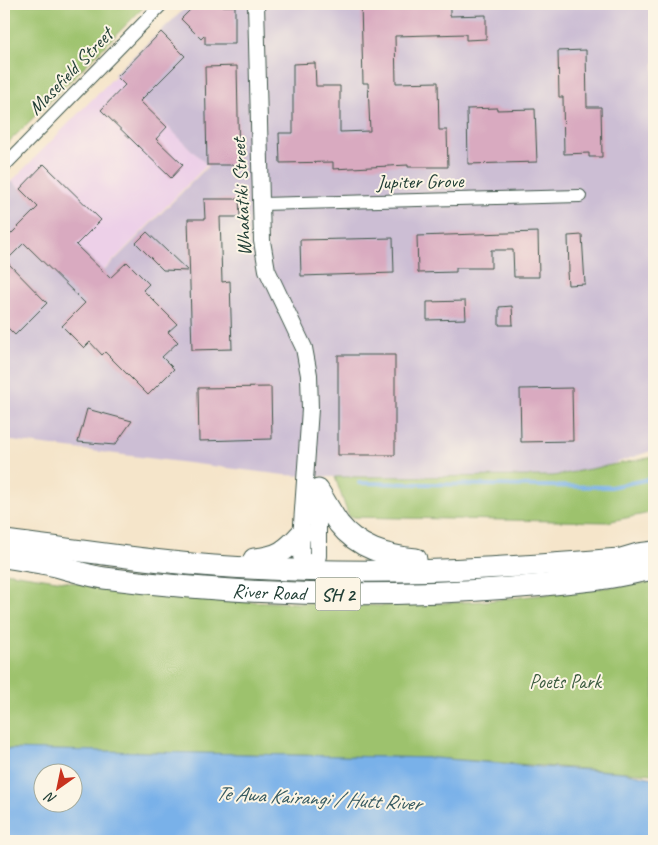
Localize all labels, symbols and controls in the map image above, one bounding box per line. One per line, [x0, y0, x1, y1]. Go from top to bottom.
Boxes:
street label: Masefield Street [23, 20, 121, 120]
street label: Whakatiki Street [226, 135, 257, 257]
street label: Jupiter Grove [375, 168, 465, 195]
street label: River Road [232, 578, 309, 606]
road number: SH 2 [316, 578, 360, 610]
park label: Poets Park [529, 669, 603, 694]
north arrow [32, 762, 82, 812]
water label: Te Awa Kairangi / Hutt River [215, 780, 425, 817]
text: N [41, 788, 59, 808]

